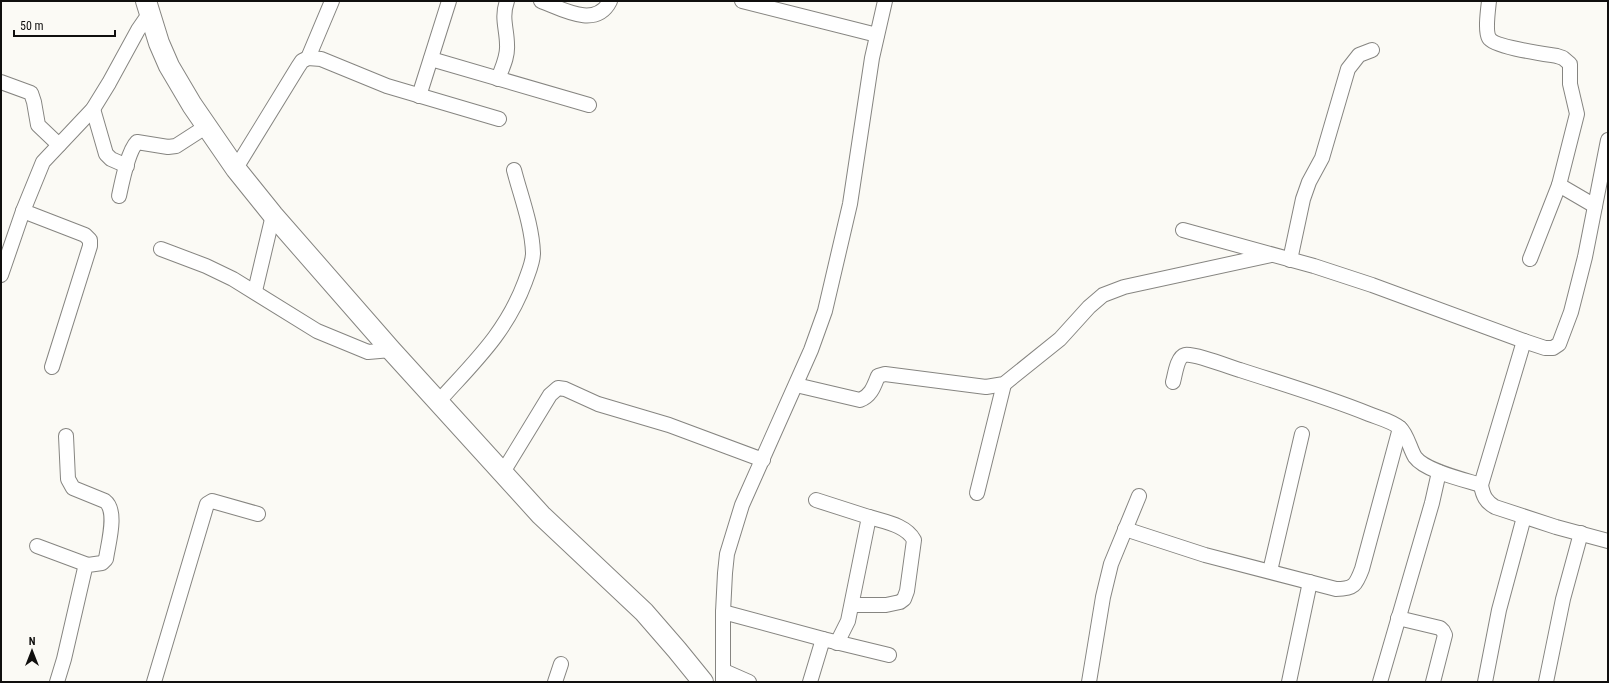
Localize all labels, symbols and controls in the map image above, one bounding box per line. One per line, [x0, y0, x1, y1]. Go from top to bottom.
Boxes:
scale bar [14, 12, 115, 38]
text: 50 m [20, 19, 44, 33]
north arrow [12, 631, 52, 671]
text: N [29, 635, 36, 648]

